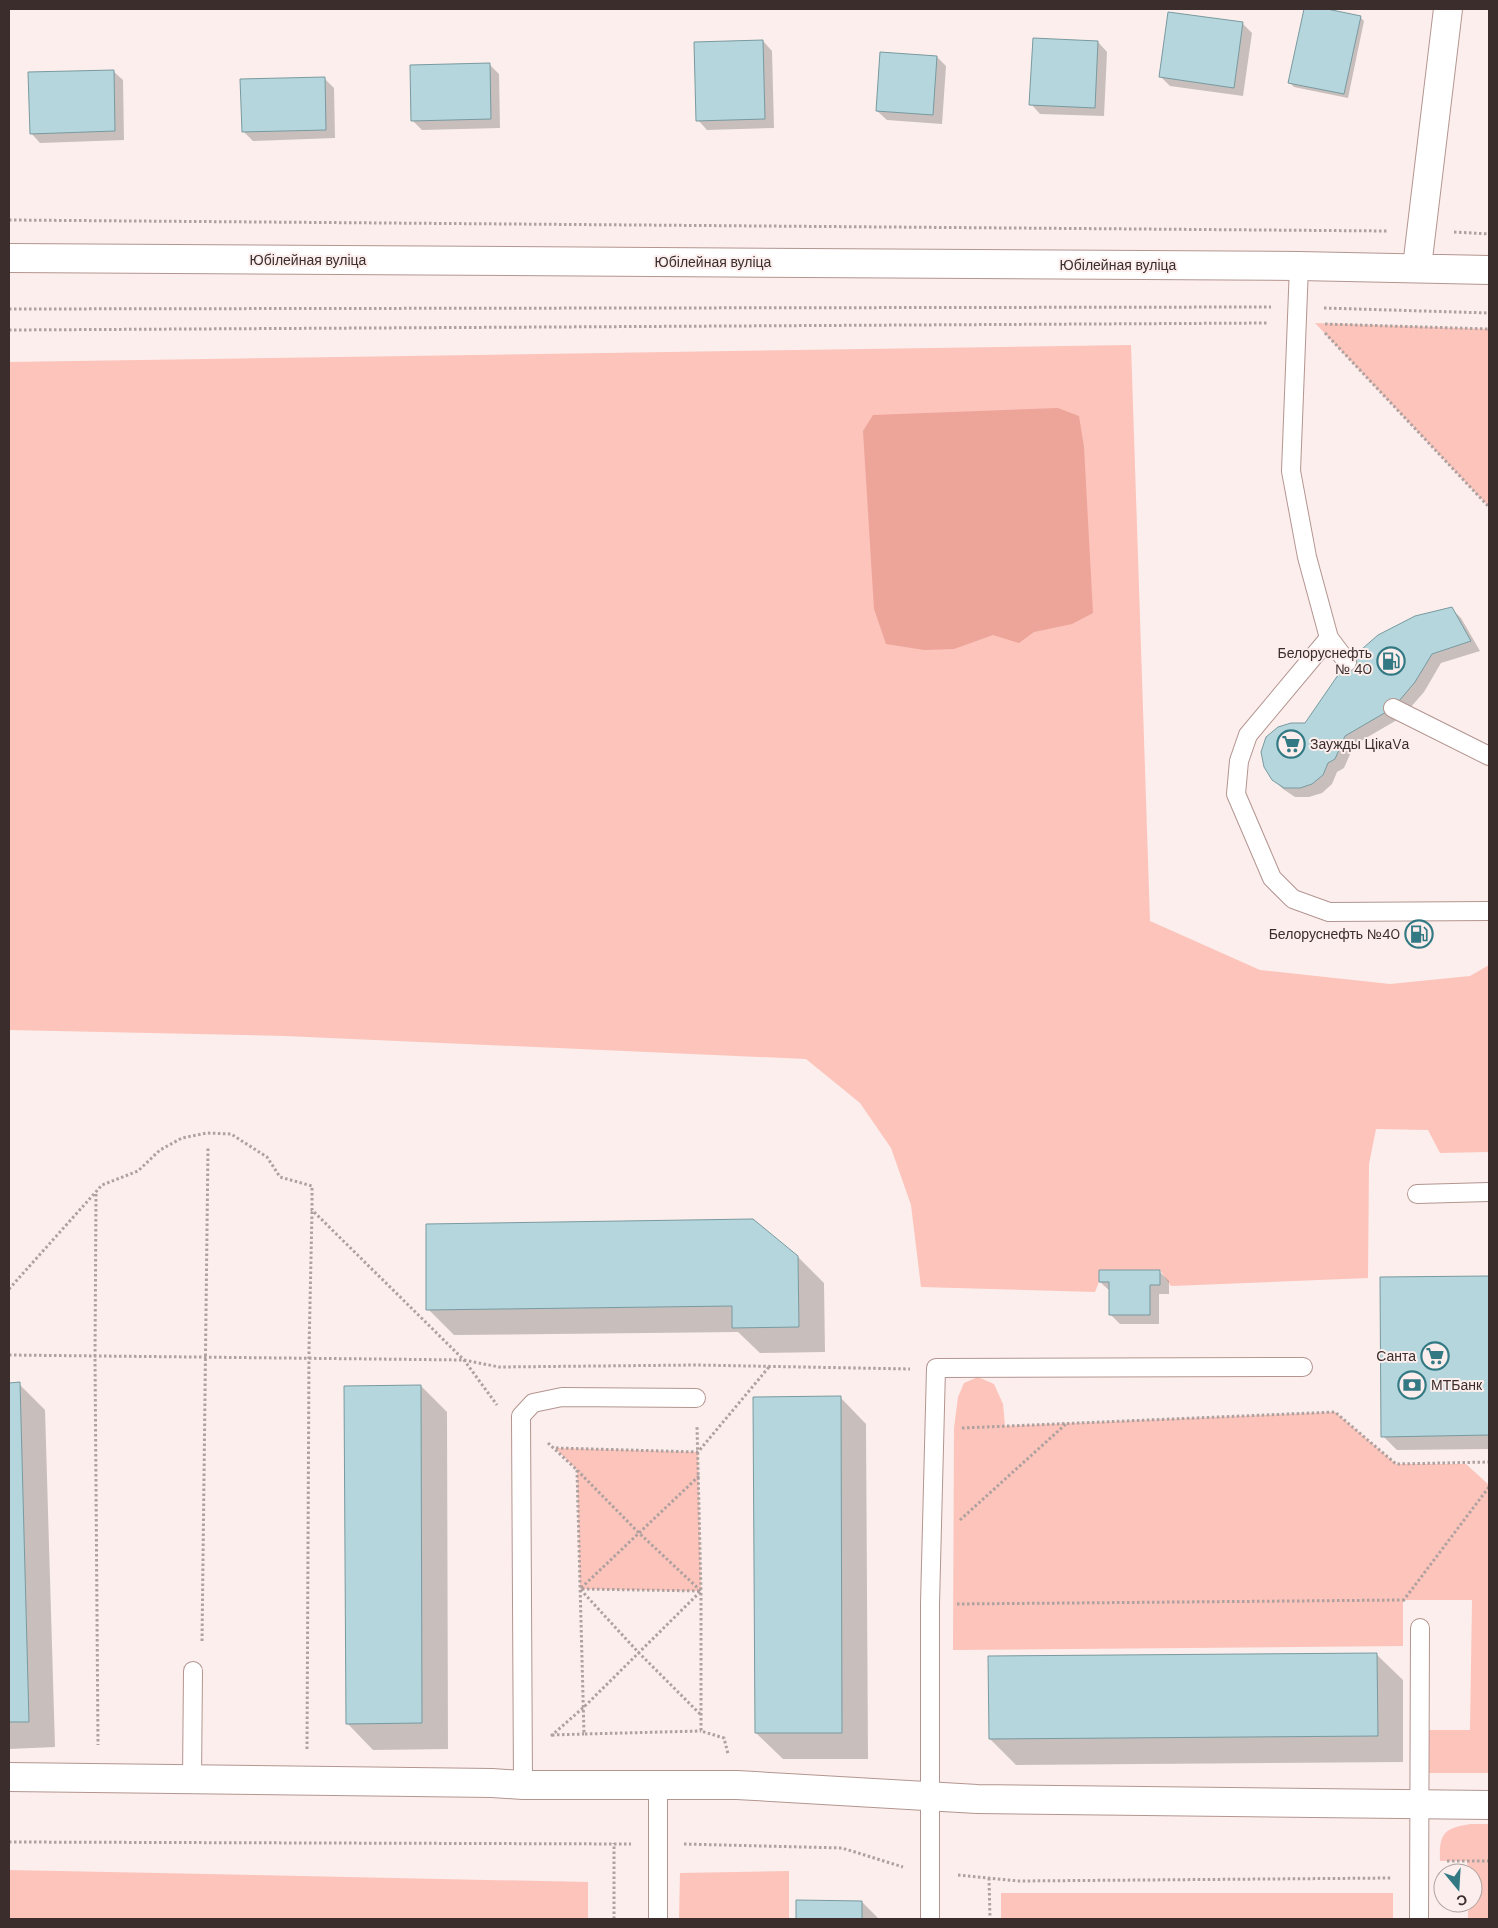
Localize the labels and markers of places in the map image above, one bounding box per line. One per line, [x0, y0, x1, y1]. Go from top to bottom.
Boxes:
place label: Белоруснефть № 40 [1277, 644, 1372, 678]
fuel station icon: Белоруснефть № 40 [1376, 646, 1406, 676]
supermarket icon: Заужды ЦікаVа [1276, 729, 1306, 759]
place label: Заужды ЦікаVа [1310, 735, 1410, 753]
fuel station icon: Белоруснефть №40 [1404, 919, 1434, 949]
place label: Белоруснефть №40 [1269, 925, 1400, 943]
supermarket icon: Санта [1420, 1341, 1450, 1371]
place label: Санта [1376, 1347, 1416, 1365]
bank icon: МТБанк [1397, 1370, 1427, 1400]
place label: МТБанк [1431, 1376, 1483, 1394]

